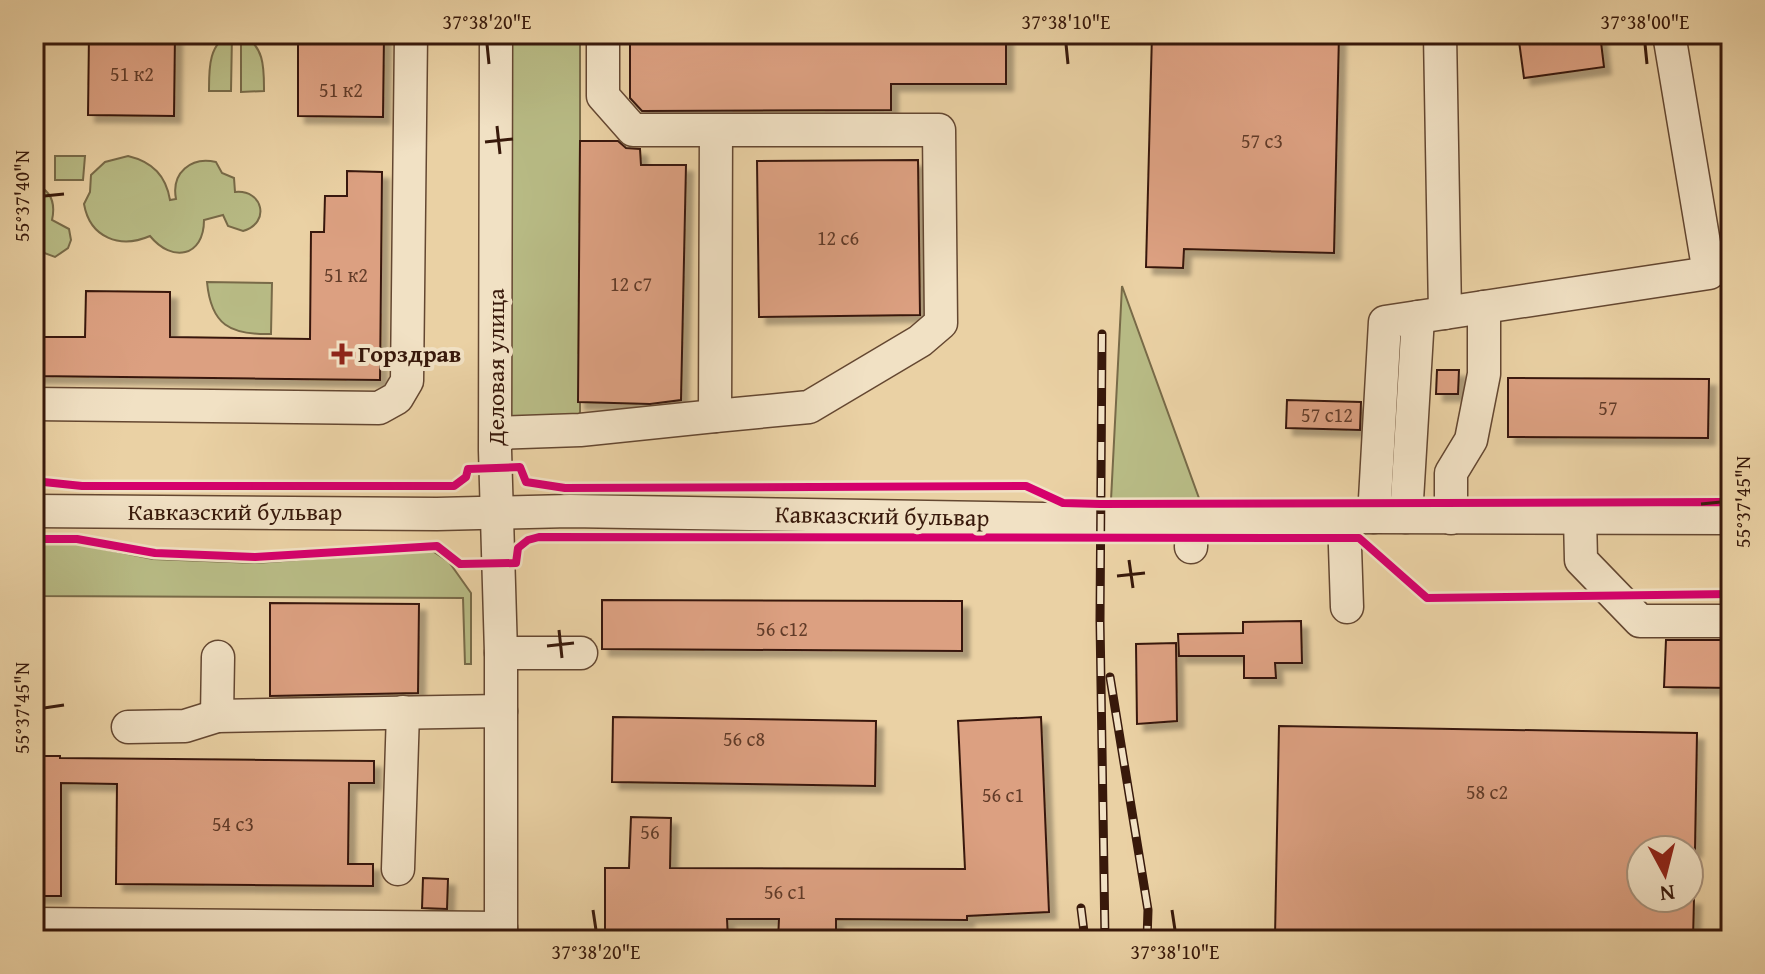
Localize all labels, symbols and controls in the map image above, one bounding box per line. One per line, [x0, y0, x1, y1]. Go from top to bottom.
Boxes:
text: 37°38'20"E [443, 7, 531, 36]
text: 37°38'10"E [1022, 7, 1110, 36]
text: 37°38'00"E [1601, 7, 1689, 36]
house number: 51 к2 [110, 59, 154, 88]
house number: 51 к2 [319, 75, 363, 104]
house number: 57 с3 [1241, 126, 1283, 155]
text: 55°37'40"N [7, 150, 36, 242]
house number: 12 с6 [817, 223, 859, 252]
house number: 51 к2 [324, 260, 368, 289]
house number: 12 с7 [610, 269, 652, 298]
street label: Деловая улица [478, 288, 513, 447]
place label: Горздрав [358, 336, 461, 371]
marker: Горздрав [333, 345, 351, 363]
house number: 57 [1598, 393, 1618, 422]
house number: 57 с12 [1301, 400, 1353, 429]
text: 55°37'45"N [1728, 456, 1757, 548]
street label: Кавказский бульвар [128, 494, 342, 529]
street label: Кавказский бульвар [774, 496, 990, 535]
house number: 56 с12 [756, 614, 808, 643]
text: 55°37'45"N [7, 662, 36, 754]
house number: 56 с8 [723, 724, 765, 753]
house number: 58 с2 [1466, 777, 1508, 806]
house number: 56 с1 [982, 780, 1024, 809]
house number: 54 с3 [212, 809, 254, 838]
house number: 56 [640, 817, 660, 846]
north arrow [1625, 834, 1705, 914]
house number: 56 с1 [764, 877, 806, 906]
text: N [1658, 877, 1677, 911]
text: 37°38'20"E [552, 937, 640, 966]
text: 37°38'10"E [1131, 937, 1219, 966]

